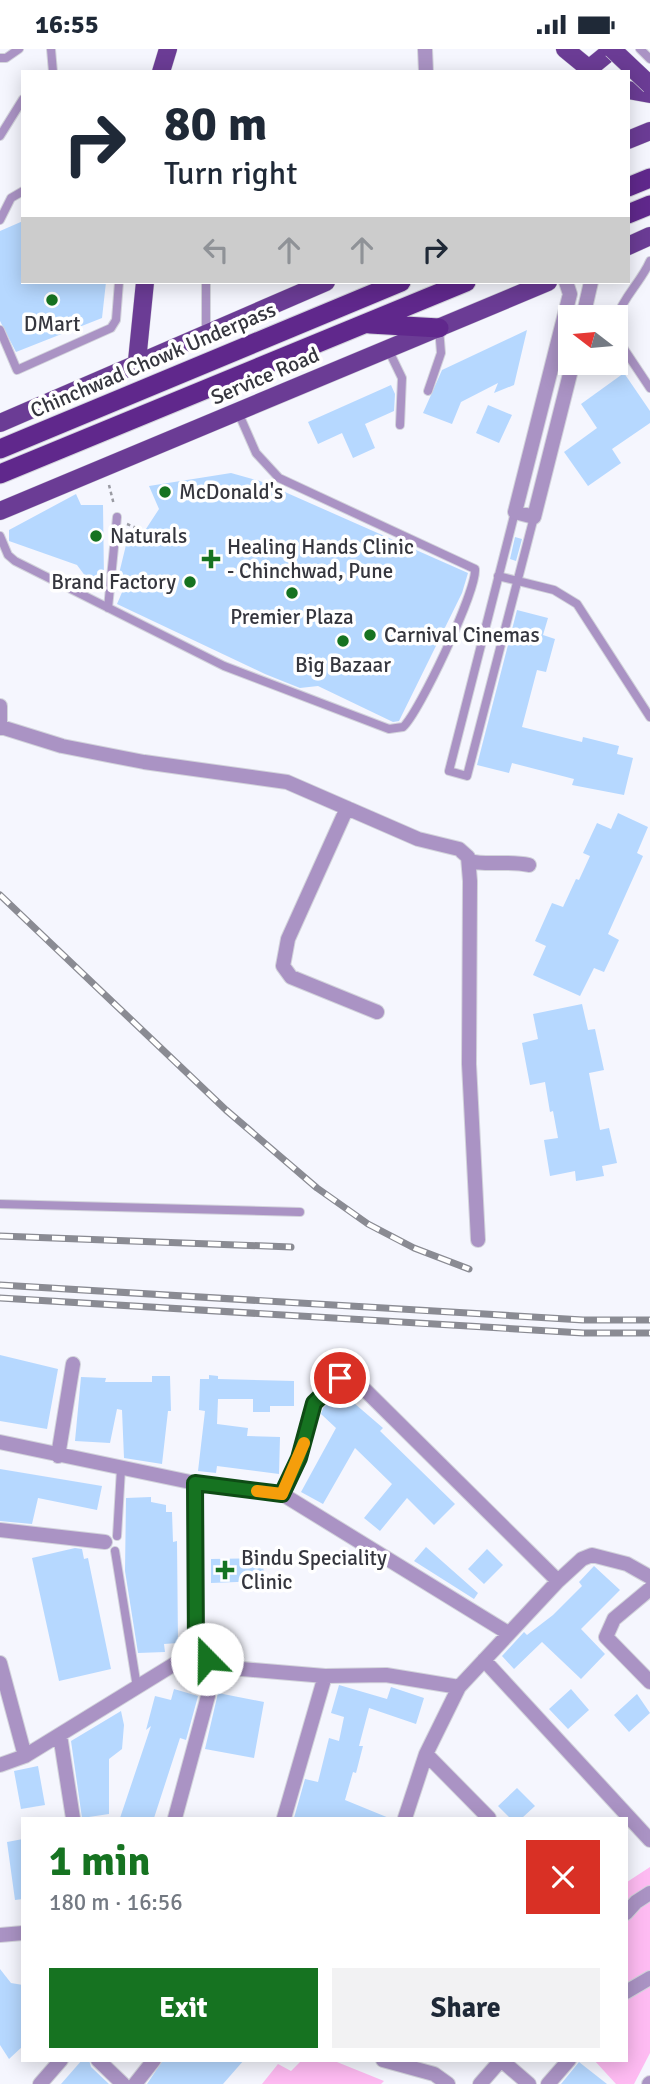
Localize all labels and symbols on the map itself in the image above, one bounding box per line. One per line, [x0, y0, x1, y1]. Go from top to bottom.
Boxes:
marker: DMart [44, 292, 60, 308]
street label: Chinchwad Chowk Underpass [27, 297, 279, 423]
north arrow [558, 305, 628, 375]
place label: DMart [24, 311, 80, 337]
street label: Service Road [207, 341, 323, 411]
place label: McDonald's [179, 479, 283, 505]
marker: McDonald's [157, 484, 173, 500]
place label: Naturals [110, 523, 187, 549]
marker: Naturals [88, 528, 104, 544]
place label: Healing Hands Clinic - Chinchwad, Pune [227, 534, 414, 584]
marker: Healing Hands Clinic - Chinchwad, Pune [201, 549, 221, 569]
place label: Brand Factory [51, 569, 176, 595]
marker: Brand Factory [182, 574, 198, 590]
marker: Premier Plaza [284, 585, 300, 601]
place label: Premier Plaza [230, 604, 354, 630]
place label: Carnival Cinemas [384, 622, 540, 648]
marker: Carnival Cinemas [362, 627, 378, 643]
marker: Big Bazaar [335, 633, 351, 649]
place label: Big Bazaar [295, 652, 391, 678]
pin [310, 1348, 370, 1408]
place label: Bindu Speciality Clinic [241, 1545, 387, 1595]
marker: Bindu Speciality Clinic [215, 1560, 235, 1580]
position arrow [170, 1622, 244, 1696]

